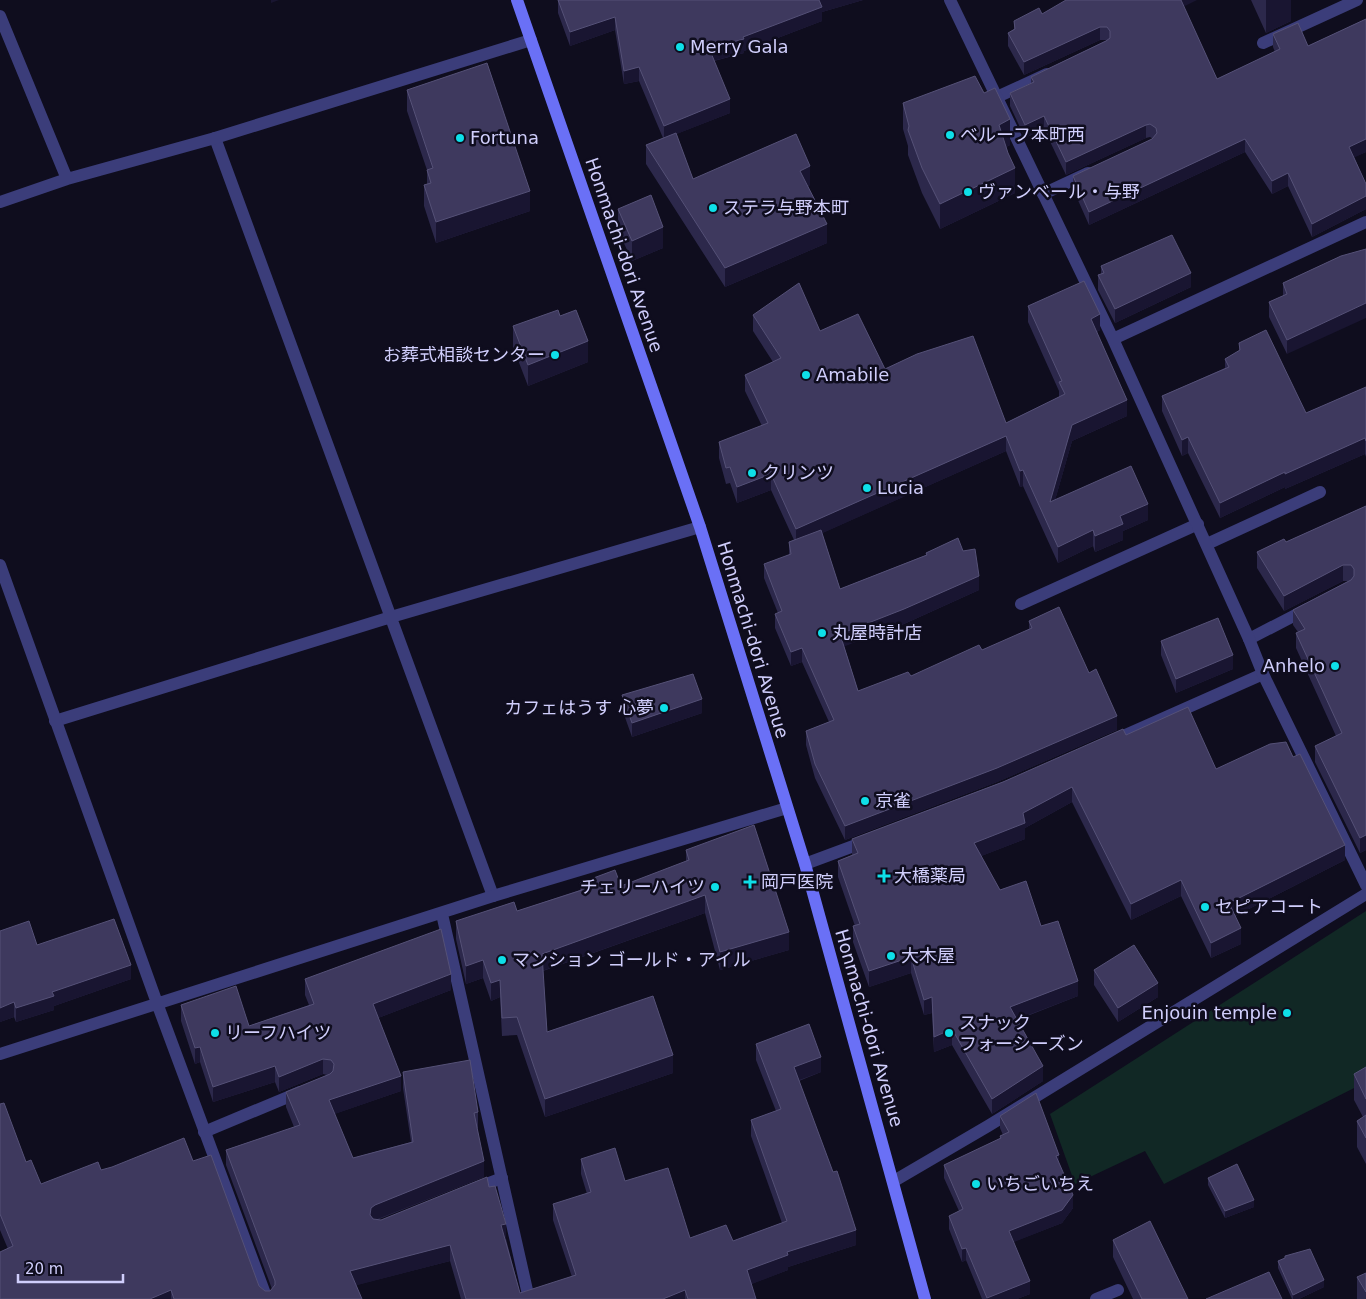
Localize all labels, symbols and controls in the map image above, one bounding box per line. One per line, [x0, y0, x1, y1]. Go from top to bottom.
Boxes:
place label: Merry Gala [690, 36, 788, 57]
marker: Merry Gala [674, 41, 686, 53]
place label: ベルーフ本町西 [960, 124, 1085, 145]
place label: Fortuna [470, 127, 539, 148]
marker: ベルーフ本町西 [944, 129, 956, 141]
marker: Fortuna [454, 132, 466, 144]
street label: Honmachi-dori Avenue [581, 155, 668, 355]
place label: ヴァンベール・与野 [978, 181, 1140, 202]
marker: ヴァンベール・与野 [962, 186, 974, 198]
place label: ステラ与野本町 [723, 197, 849, 218]
marker: ステラ与野本町 [707, 202, 719, 214]
place label: お葬式相談センター [383, 344, 545, 365]
marker: お葬式相談センター [549, 349, 561, 361]
place label: Amabile [816, 364, 889, 385]
marker: Amabile [800, 369, 812, 381]
place label: クリンツ [762, 462, 834, 483]
marker: クリンツ [746, 467, 758, 479]
place label: Lucia [877, 477, 924, 498]
marker: Lucia [861, 482, 873, 494]
street label: Honmachi-dori Avenue [714, 539, 793, 741]
place label: 丸屋時計店 [832, 622, 922, 643]
marker: 丸屋時計店 [816, 627, 828, 639]
place label: Anhelo [1263, 655, 1325, 676]
marker: Anhelo [1329, 660, 1341, 672]
place label: カフェはうす 心夢 [504, 697, 654, 718]
marker: カフェはうす 心夢 [658, 702, 670, 714]
place label: 京雀 [875, 790, 911, 811]
marker: 京雀 [859, 795, 871, 807]
place label: 大橋薬局 [894, 865, 966, 886]
marker: 大橋薬局 [878, 870, 890, 882]
place label: 岡戸医院 [761, 871, 833, 892]
marker: 岡戸医院 [743, 875, 757, 889]
place label: チェリーハイツ [580, 876, 705, 897]
marker: チェリーハイツ [709, 881, 721, 893]
place label: セピアコート [1215, 896, 1323, 917]
marker: セピアコート [1199, 901, 1211, 913]
street label: Honmachi-dori Avenue [831, 927, 908, 1129]
place label: 大木屋 [901, 945, 955, 966]
place label: マンション ゴールド・アイル [512, 949, 751, 970]
marker: 大木屋 [885, 950, 897, 962]
marker: マンション ゴールド・アイル [496, 954, 508, 966]
place label: Enjouin temple [1141, 1002, 1277, 1023]
marker: Enjouin temple [1281, 1007, 1293, 1019]
place label: スナック フォーシーズン [959, 1012, 1084, 1054]
place label: リーフハイツ [225, 1022, 332, 1043]
marker: リーフハイツ [209, 1027, 221, 1039]
marker: スナック フォーシーズン [943, 1027, 955, 1039]
place label: いちごいちえ [986, 1173, 1094, 1194]
marker: いちごいちえ [970, 1178, 982, 1190]
scale bar [18, 1252, 122, 1284]
text: 20 m [25, 1260, 63, 1278]

